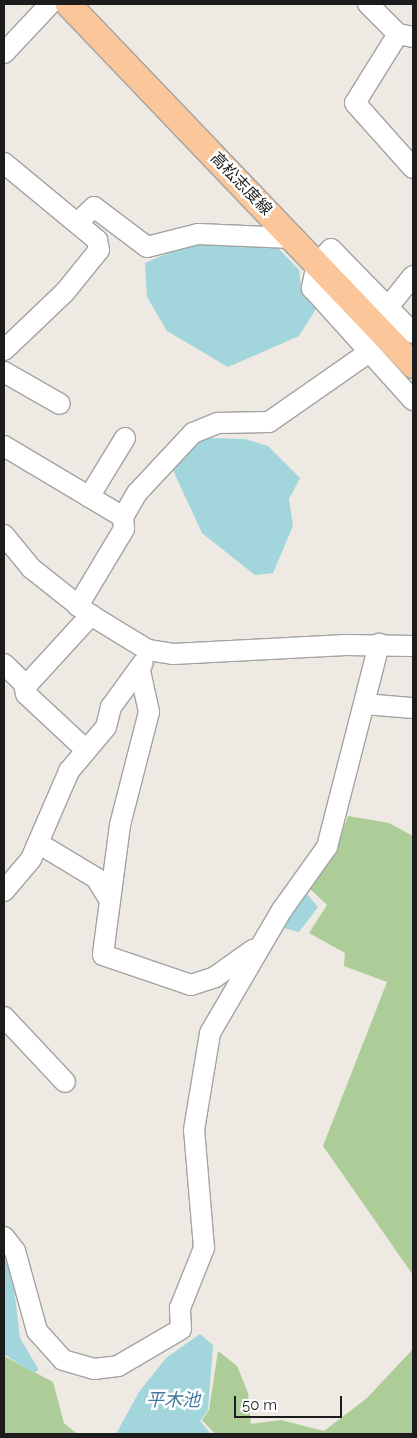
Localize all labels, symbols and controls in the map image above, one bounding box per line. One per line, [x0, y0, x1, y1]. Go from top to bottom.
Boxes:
street label: 高松志度線 [206, 149, 276, 219]
scale bar [237, 1386, 344, 1418]
water label: 平木池 [146, 1389, 200, 1411]
text: 50 m [242, 1396, 277, 1414]

